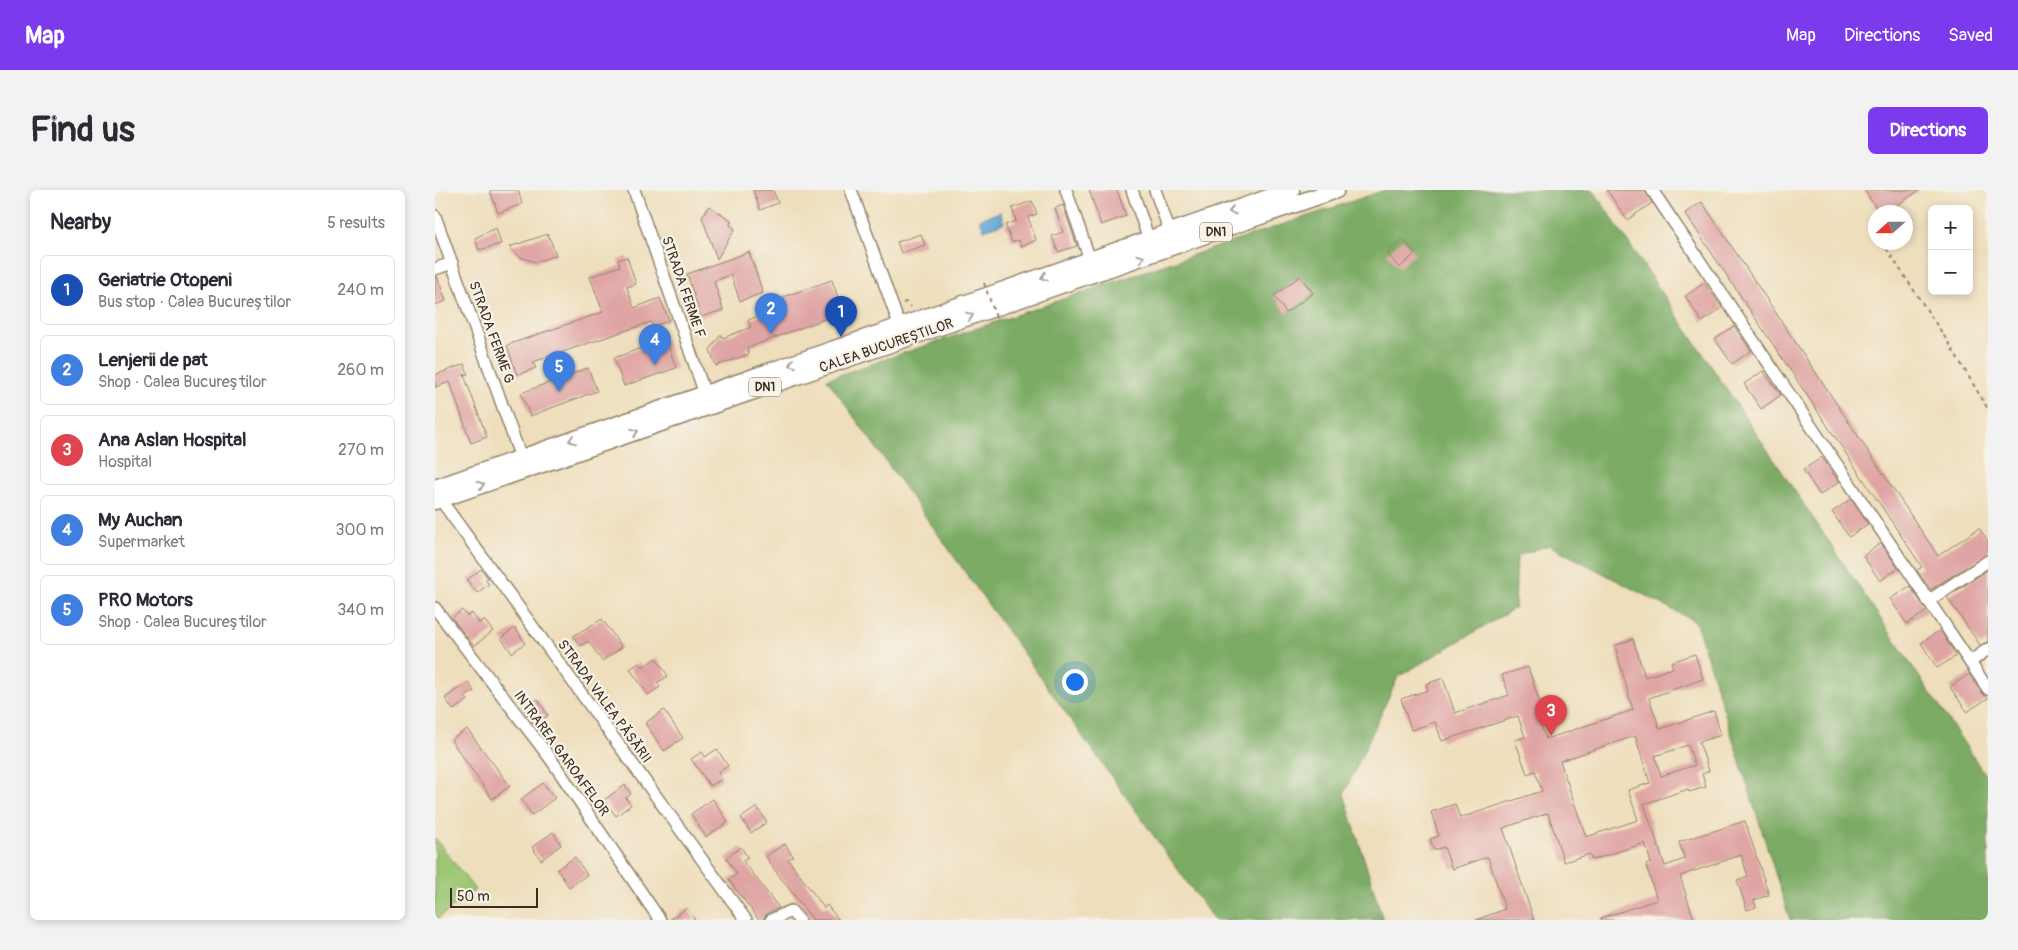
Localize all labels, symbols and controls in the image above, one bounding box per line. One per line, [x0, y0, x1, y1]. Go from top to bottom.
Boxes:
text: Map [25, 21, 65, 50]
text: Map [1786, 24, 1816, 47]
text: Directions [1844, 24, 1920, 47]
text: Saved [1948, 24, 1993, 47]
button: Directions [1868, 107, 1988, 154]
text: Find us [30, 108, 135, 152]
one-way arrow [1228, 205, 1236, 215]
north arrow [1868, 205, 1913, 250]
map controls [1928, 205, 1973, 295]
button: + [1928, 205, 1973, 250]
text: Nearby [50, 209, 111, 236]
text: 5 results [327, 213, 385, 233]
road number: DN1 [1200, 222, 1232, 242]
street label: STRADA FERME F [658, 234, 709, 340]
button: − [1928, 250, 1973, 295]
one-way arrow [1136, 253, 1144, 263]
text: Geriatrie Otopeni [98, 268, 232, 292]
one-way arrow [1041, 271, 1049, 281]
street label: STRADA FERME G [465, 279, 518, 386]
text: 1 [64, 280, 70, 300]
text: 240 m [337, 280, 384, 300]
text: Bus stop · Calea Bucureștilor [98, 292, 291, 312]
pin: 2 [755, 293, 787, 334]
pin: 1 [825, 296, 857, 337]
one-way arrow [966, 312, 974, 322]
street label: CALEA BUCUREȘTILOR [817, 315, 955, 376]
pin: 4 [639, 324, 671, 365]
text: Lenjerii de pat [98, 348, 208, 372]
pin: 5 [543, 351, 575, 392]
one-way arrow [788, 359, 796, 369]
text: 2 [63, 360, 71, 380]
text: 260 m [337, 360, 384, 380]
text: Shop · Calea Bucureștilor [98, 372, 267, 392]
road number: DN1 [749, 378, 781, 396]
text: Ana Aslan Hospital [98, 428, 247, 452]
one-way arrow [630, 428, 639, 438]
one-way arrow [568, 434, 577, 444]
text: 3 [63, 440, 71, 460]
text: 270 m [338, 440, 384, 460]
text: Hospital [98, 452, 152, 472]
one-way arrow [476, 481, 485, 491]
text: My Auchan [98, 508, 183, 532]
text: 4 [62, 520, 72, 540]
text: 300 m [336, 520, 384, 540]
text: Supermarket [98, 532, 185, 552]
text: PRO Motors [98, 588, 193, 612]
text: 5 [63, 600, 71, 620]
text: 340 m [337, 600, 384, 620]
text: Shop · Calea Bucureștilor [98, 612, 267, 632]
street label: STRADA VALEA PĂSĂRII [554, 636, 656, 766]
your location [1062, 669, 1088, 695]
street label: INTRAREA GAROAFELOR [510, 687, 613, 819]
pin: 3 [1535, 695, 1567, 736]
scale bar [450, 885, 537, 908]
text: 50 m [457, 888, 490, 905]

